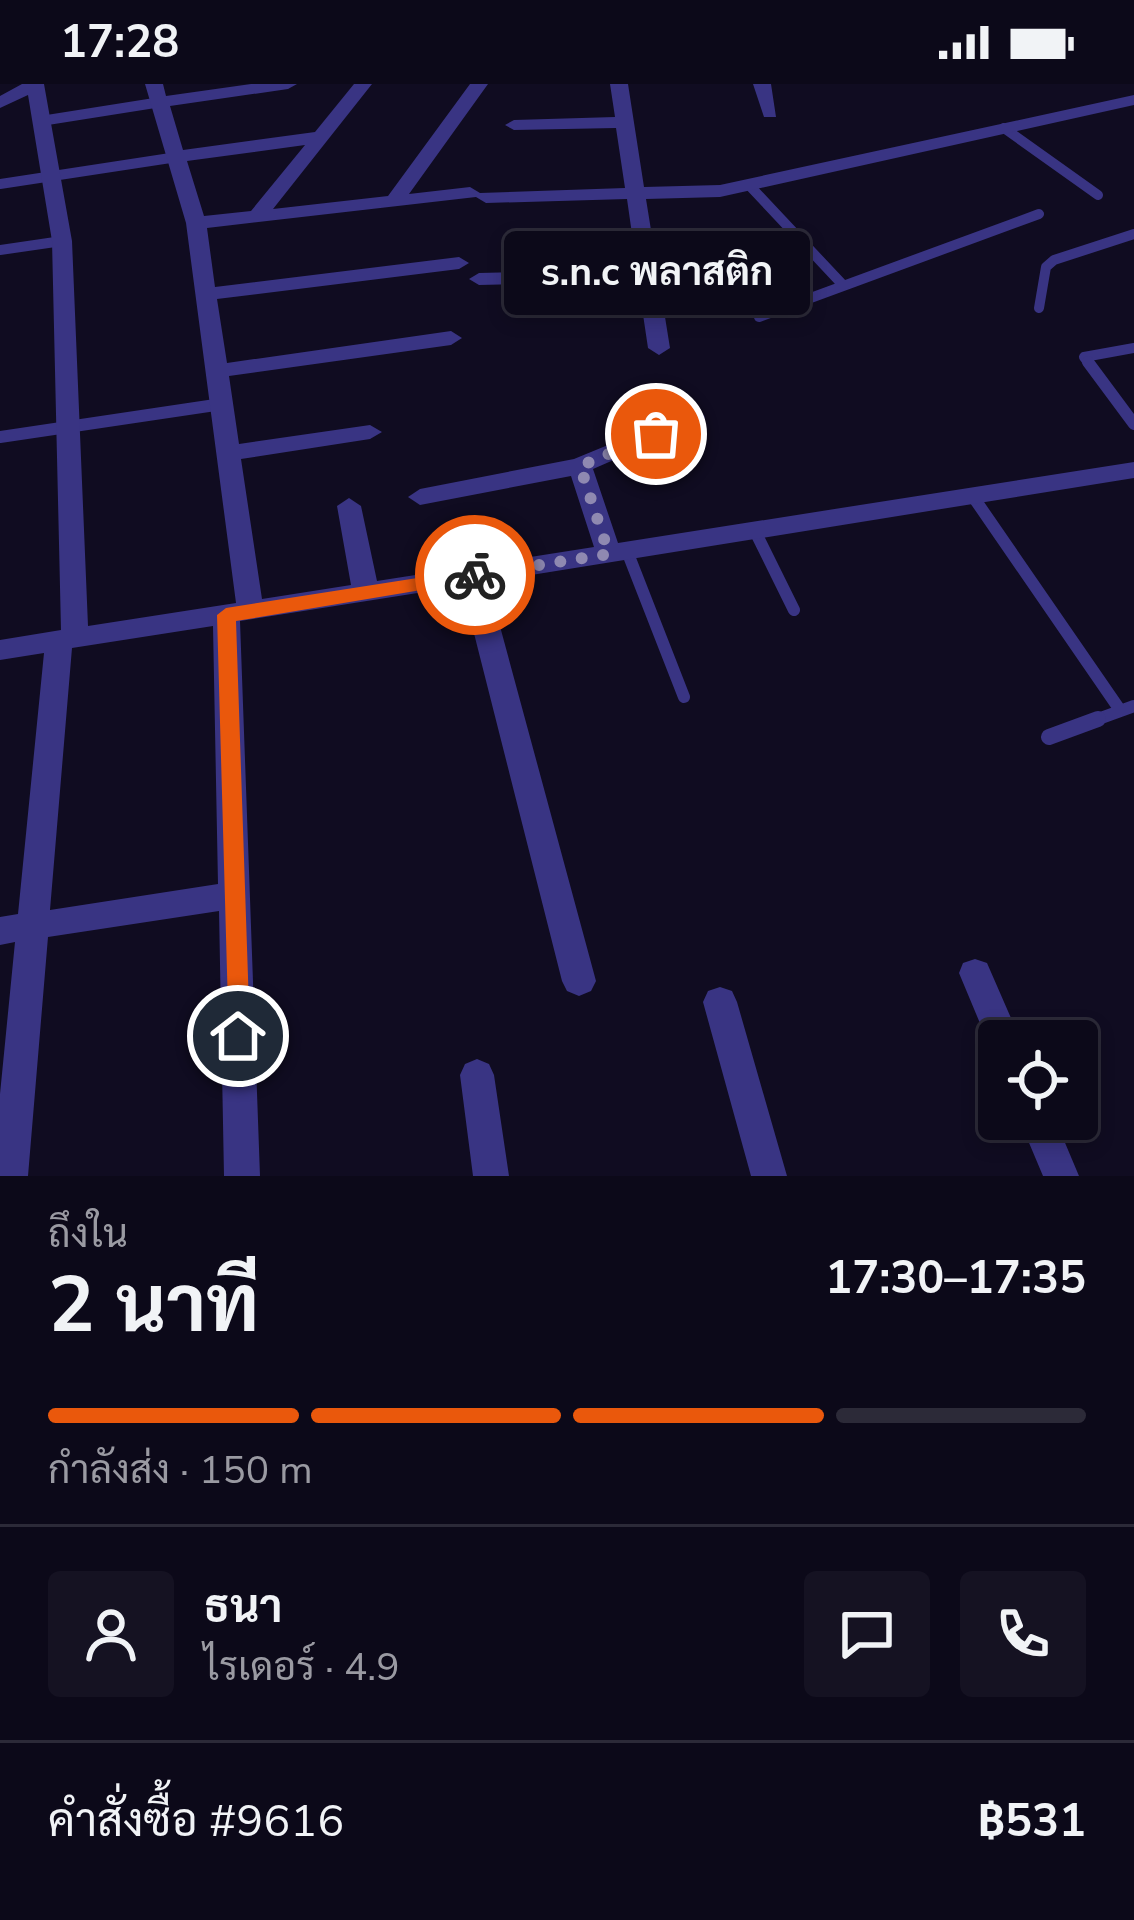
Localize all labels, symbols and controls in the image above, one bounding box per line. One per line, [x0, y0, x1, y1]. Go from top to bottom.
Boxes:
text: 17:28 [60, 12, 179, 73]
callout: s.n.c พลาสติก [503, 230, 809, 314]
text: s.n.c พลาสติก [541, 246, 773, 299]
pin [605, 383, 707, 485]
icon: bag [623, 401, 689, 467]
courier [415, 515, 535, 635]
icon: bike [442, 542, 508, 608]
pin [187, 985, 289, 1087]
icon: home [205, 1003, 271, 1069]
map controls [978, 1020, 1098, 1140]
button: locate [978, 1020, 1098, 1140]
text: ถึงใน [48, 1208, 128, 1261]
text: 17:30–17:35 [825, 1248, 1086, 1309]
text: 2 นาที [48, 1252, 259, 1359]
text: กำลังส่ง · 150 m [48, 1444, 313, 1497]
button: person [48, 1571, 174, 1697]
button: chat [804, 1571, 930, 1697]
button: phone [960, 1571, 1086, 1697]
text: ธนา [204, 1577, 282, 1638]
text: ไรเดอร์ · 4.9 [204, 1641, 400, 1694]
text: คำสั่งซื้อ #9616 [48, 1791, 344, 1852]
text: ฿531 [978, 1791, 1086, 1852]

